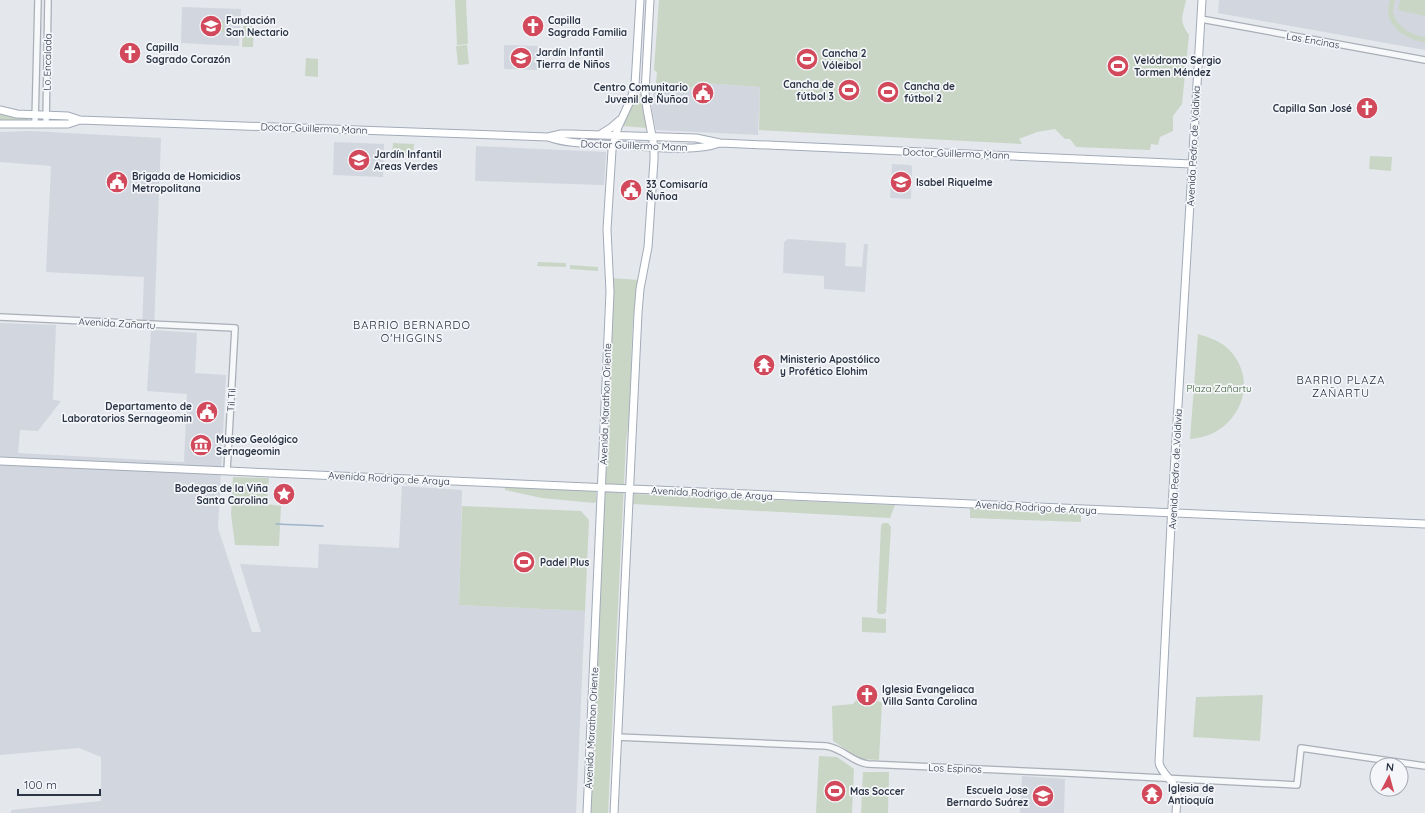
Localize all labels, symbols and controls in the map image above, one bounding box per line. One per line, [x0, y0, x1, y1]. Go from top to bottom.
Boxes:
school or university icon: Fundación San Nectario [198, 13, 224, 39]
church icon: Capilla Sagrada Familia [520, 13, 546, 39]
place label: Fundación San Nectario [226, 14, 289, 39]
place label: Capilla Sagrada Familia [548, 14, 627, 39]
street label: Las Encinas [1285, 29, 1341, 52]
street label: Lo Encalada [41, 33, 54, 91]
church icon: Capilla Sagrado Corazón [117, 40, 143, 66]
place label: Capilla Sagrado Corazón [146, 41, 231, 66]
school or university icon: Jardín Infantil Tierra de Niños [508, 45, 534, 71]
place label: Jardín Infantil Tierra de Niños [536, 46, 610, 71]
sports icon: Cancha 2 Vóleibol [794, 46, 820, 72]
place label: Cancha 2 Vóleibol [822, 47, 867, 72]
sports icon: Velódromo Sergio Tormen Méndez [1105, 53, 1131, 79]
place label: Velódromo Sergio Tormen Méndez [1134, 54, 1221, 79]
sports icon: Cancha de fútbol 3 [836, 77, 862, 103]
place label: Cancha de fútbol 3 [783, 78, 834, 103]
sports icon: Cancha de fútbol 2 [875, 79, 901, 105]
public building icon: Centro Comunitario Juvenil de Ñuñoa [690, 80, 716, 106]
place label: Cancha de fútbol 2 [904, 80, 955, 105]
place label: Centro Comunitario Juvenil de Ñuñoa [593, 81, 688, 106]
street label: Avenida Pedro de Valdivia [1184, 85, 1203, 207]
church icon: Capilla San José [1354, 95, 1380, 121]
place label: Capilla San José [1273, 102, 1352, 115]
street label: Doctor Guillermo Mann [260, 120, 368, 137]
street label: Doctor Guillermo Mann [580, 137, 688, 154]
street label: Doctor Guillermo Mann [902, 145, 1010, 162]
school or university icon: Jardín Infantil Areas Verdes [346, 147, 372, 173]
place label: Jardín Infantil Areas Verdes [374, 148, 442, 173]
public building icon: Brigada de Homicidios Metropolitana [104, 169, 130, 195]
school or university icon: Isabel Riquelme [888, 169, 914, 195]
place label: Brigada de Homicidios Metropolitana [132, 170, 241, 195]
place label: Isabel Riquelme [916, 176, 993, 189]
public building icon: 33 Comisaría Ñuñoa [618, 177, 644, 203]
place label: 33 Comisaría Ñuñoa [646, 178, 708, 203]
street label: Avenida Zañartu [78, 315, 156, 332]
district label: BARRIO BERNARDO O'HIGGINS [353, 318, 471, 345]
street label: Avenida Marathon Oriente [597, 343, 614, 465]
temple icon: Ministerio Apostólico y Profético Elohim [751, 352, 777, 378]
place label: Ministerio Apostólico y Profético Elohim [780, 353, 880, 378]
district label: BARRIO PLAZA ZAÑARTU [1297, 373, 1385, 400]
park label: Plaza Zañartu [1186, 382, 1252, 395]
street label: Til Til [224, 388, 239, 412]
public building icon: Departamento de Laboratorios Sernageomin [194, 399, 220, 425]
place label: Departamento de Laboratorios Sernageomin [62, 400, 192, 425]
street label: Avenida Pedro de Valdivia [1166, 408, 1185, 530]
museum icon: Museo Geológico Sernageomin [188, 432, 214, 458]
place label: Museo Geológico Sernageomin [216, 433, 298, 458]
street label: Avenida Rodrigo de Araya [328, 469, 450, 488]
place icon: Bodegas de la Viña Santa Carolina [271, 481, 297, 507]
place label: Bodegas de la Viña Santa Carolina [175, 482, 268, 507]
street label: Avenida Rodrigo de Araya [651, 484, 773, 503]
street label: Avenida Rodrigo de Araya [975, 498, 1097, 517]
sports icon: Padel Plus [511, 549, 537, 575]
place label: Padel Plus [540, 556, 589, 569]
street label: Avenida Marathon Oriente [582, 667, 601, 789]
church icon: Iglesia Evangeliaca Villa Santa Carolina [854, 682, 880, 708]
place label: Iglesia Evangeliaca Villa Santa Carolina [882, 683, 977, 708]
north arrow [1369, 757, 1409, 797]
text: N [1385, 760, 1395, 774]
street label: Los Espinos [928, 761, 982, 776]
scale bar [18, 771, 100, 797]
text: 100 m [24, 777, 57, 792]
sports icon: Mas Soccer [822, 778, 848, 804]
temple icon: Iglesia de Antioquía [1139, 781, 1165, 807]
place label: Iglesia de Antioquía [1168, 782, 1214, 807]
school or university icon: Escuela Jose Bernardo Suárez [1030, 783, 1056, 809]
place label: Escuela Jose Bernardo Suárez [947, 784, 1028, 809]
place label: Mas Soccer [850, 785, 906, 798]

